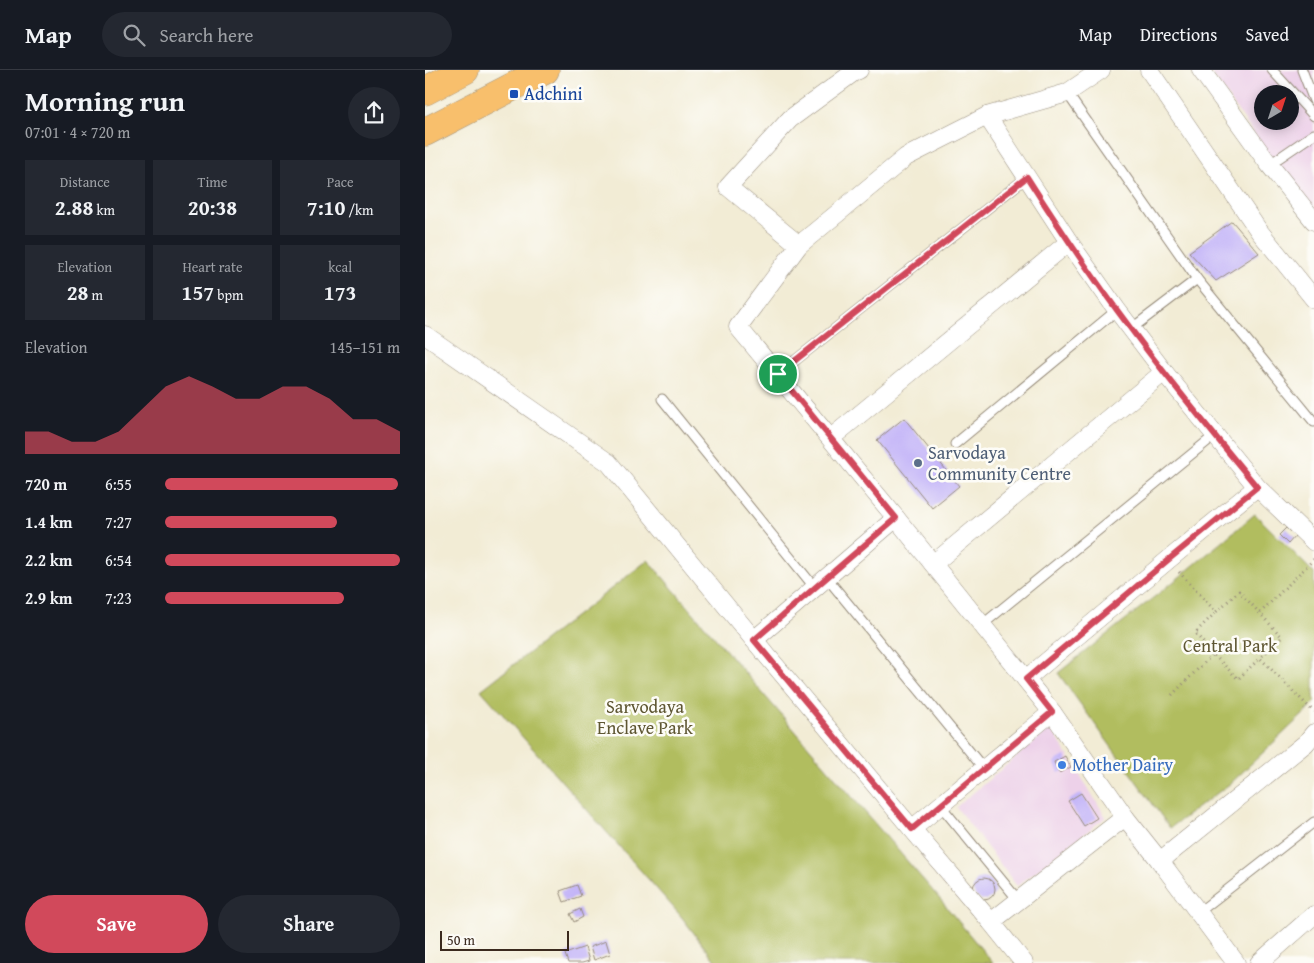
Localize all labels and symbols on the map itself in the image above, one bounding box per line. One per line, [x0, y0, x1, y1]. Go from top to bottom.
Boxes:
place label: Adchini [524, 80, 583, 107]
north arrow [1254, 85, 1299, 130]
marker: Adchini [508, 88, 520, 100]
pin [757, 353, 799, 395]
place label: Sarvodaya Community Centre [928, 439, 1071, 487]
marker: Sarvodaya Community Centre [912, 457, 924, 469]
park label: Central Park [1183, 632, 1278, 659]
park label: Sarvodaya Enclave Park [597, 693, 694, 741]
place label: Mother Dairy [1072, 751, 1173, 778]
marker: Mother Dairy [1056, 759, 1068, 771]
scale bar [440, 928, 569, 951]

